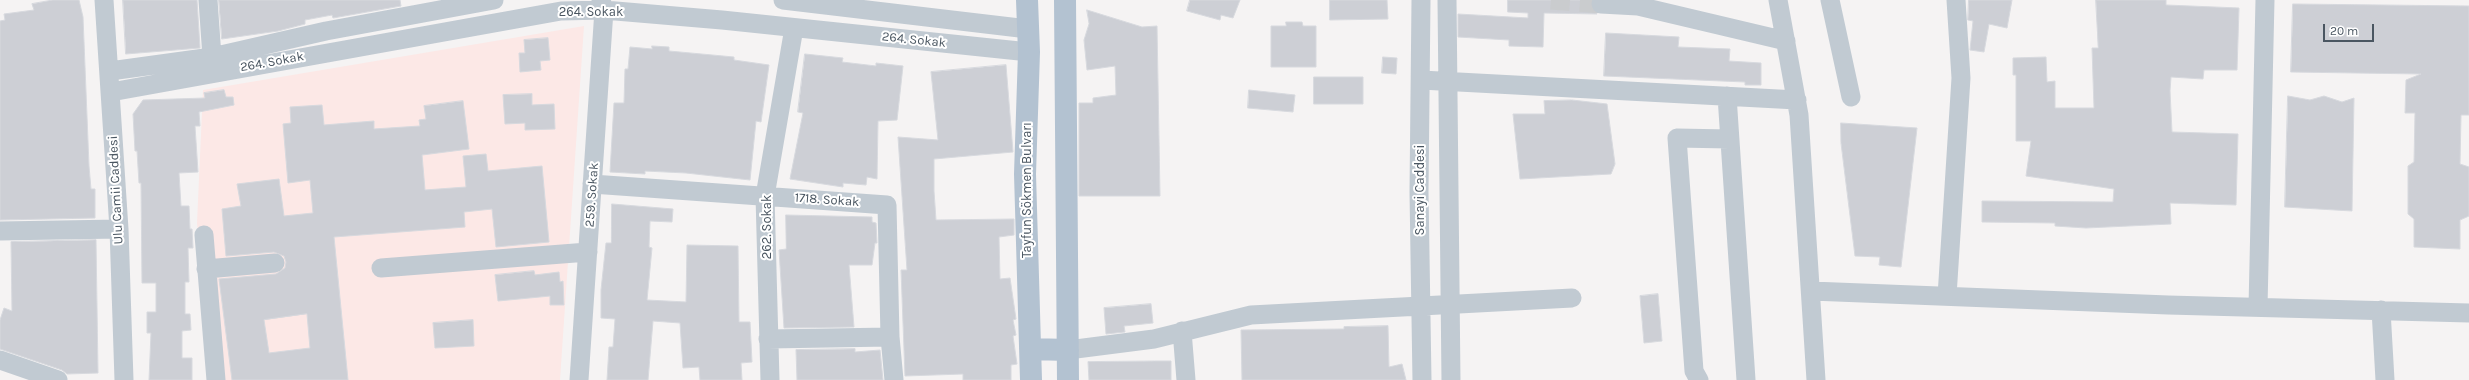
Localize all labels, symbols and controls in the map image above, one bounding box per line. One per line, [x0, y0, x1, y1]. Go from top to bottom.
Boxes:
street label: 264. Sokak [559, 4, 623, 20]
scale bar [2325, 16, 2376, 42]
text: 20 m [2330, 24, 2358, 38]
street label: 264. Sokak [881, 29, 947, 51]
street label: 264. Sokak [239, 49, 305, 75]
street label: Tayfun Sökmen Bulvarı [1019, 122, 1035, 258]
street label: Ulu Camii Caddesi [105, 135, 127, 245]
street label: Sanayi Caddesi [1412, 145, 1428, 235]
street label: 259. Sokak [582, 162, 602, 228]
street label: 1718. Sokak [794, 190, 860, 210]
street label: 262. Sokak [759, 195, 775, 259]

